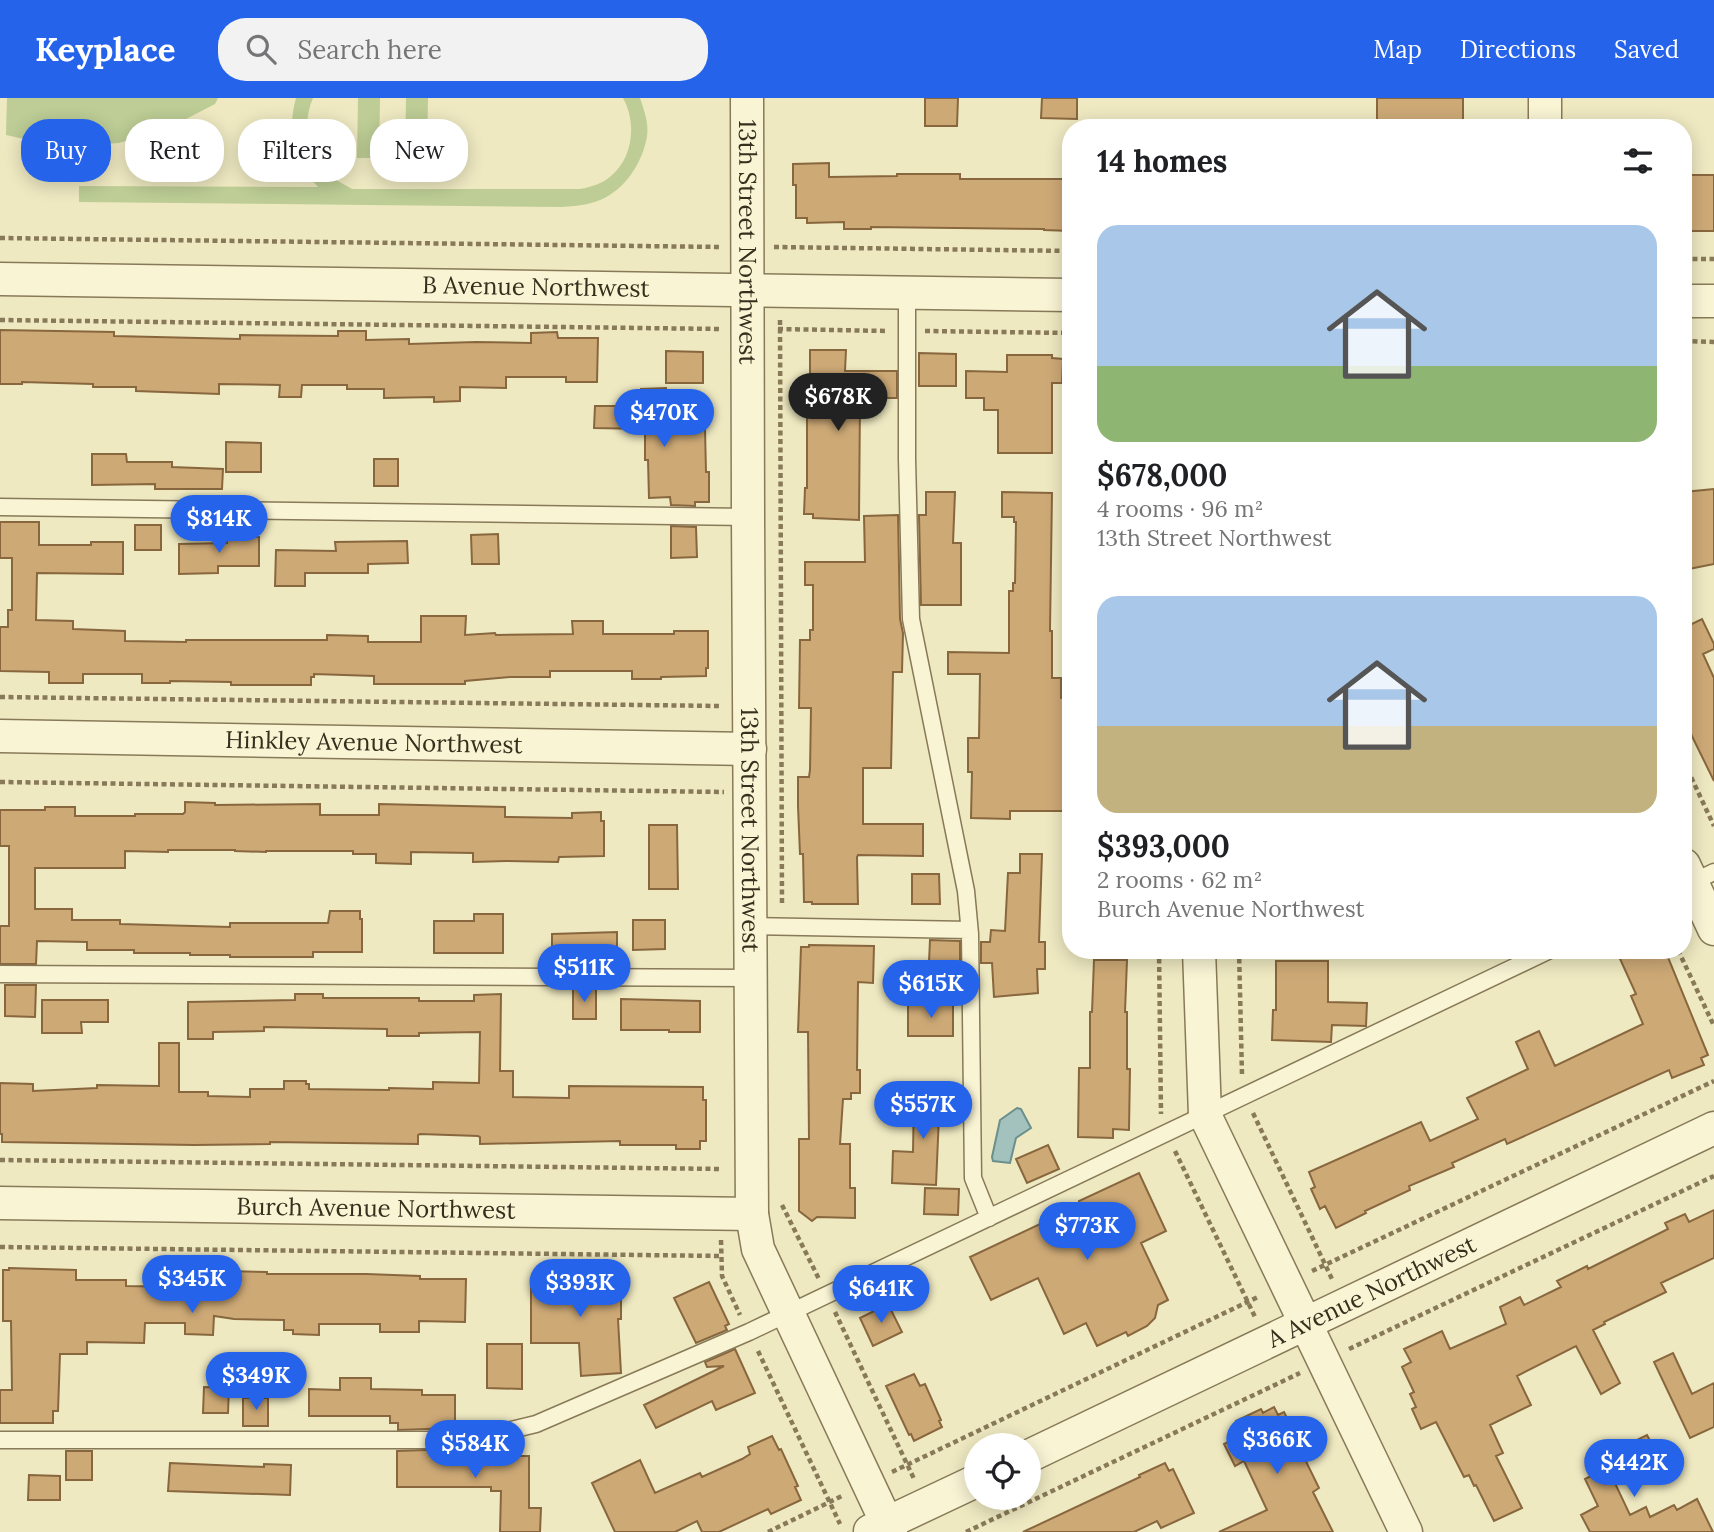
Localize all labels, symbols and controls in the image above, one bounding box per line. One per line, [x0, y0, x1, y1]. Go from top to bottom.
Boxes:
search box [218, 18, 708, 81]
text: Keyplace [35, 28, 176, 70]
icon: search [242, 30, 280, 68]
text: Search here [298, 33, 442, 66]
text: Map [1373, 34, 1422, 65]
text: Directions [1460, 34, 1576, 65]
text: Saved [1614, 34, 1679, 65]
chip: Buy [21, 119, 111, 182]
chip: Rent [125, 119, 224, 182]
chip: Filters [238, 119, 356, 182]
chip: New [370, 119, 468, 182]
street label: 13th Street Northwest [732, 119, 764, 365]
text: 14 homes [1097, 142, 1227, 180]
icon: filters [1619, 142, 1657, 180]
street label: B Avenue Northwest [422, 269, 651, 304]
icon: home [1314, 271, 1440, 397]
pin: $678K [789, 374, 887, 433]
text: $678K [804, 381, 872, 410]
pin: $470K [615, 390, 713, 449]
text: $470K [630, 397, 698, 426]
text: $678,000 [1097, 456, 1227, 494]
text: 4 rooms · 96 m² [1097, 494, 1263, 523]
pin: $814K [170, 496, 268, 555]
text: $814K [187, 503, 251, 532]
text: 13th Street Northwest [1097, 523, 1332, 552]
icon: home [1314, 642, 1440, 768]
street label: 13th Street Northwest [734, 707, 767, 953]
street label: Hinkley Avenue Northwest [225, 724, 524, 760]
text: $393,000 [1097, 827, 1230, 865]
text: 2 rooms · 62 m² [1097, 865, 1262, 894]
text: Burch Avenue Northwest [1097, 894, 1364, 923]
pin: $511K [535, 944, 633, 1004]
text: $511K [554, 952, 615, 981]
pin: $615K [882, 960, 980, 1020]
text: $615K [899, 968, 963, 997]
pin: $557K [874, 1082, 972, 1141]
text: $557K [890, 1089, 956, 1118]
street label: Burch Avenue Northwest [236, 1190, 516, 1226]
pin: $773K [1038, 1202, 1136, 1262]
text: $773K [1055, 1210, 1119, 1239]
street label: A Avenue Northwest [1261, 1228, 1482, 1355]
pin: $345K [143, 1256, 241, 1315]
pin: $393K [531, 1260, 629, 1319]
text: $345K [158, 1263, 226, 1292]
pin: $641K [832, 1266, 930, 1325]
text: $393K [546, 1267, 614, 1296]
text: $641K [848, 1273, 914, 1302]
pin: $349K [207, 1352, 305, 1412]
text: $349K [222, 1360, 290, 1389]
pin: $366K [1228, 1416, 1326, 1476]
pin: $584K [426, 1420, 524, 1480]
text: $366K [1242, 1424, 1312, 1453]
text: $584K [441, 1428, 509, 1457]
map controls [964, 1433, 1041, 1510]
button: locate [964, 1433, 1041, 1510]
pin: $442K [1585, 1440, 1683, 1499]
text: $442K [1600, 1447, 1668, 1476]

